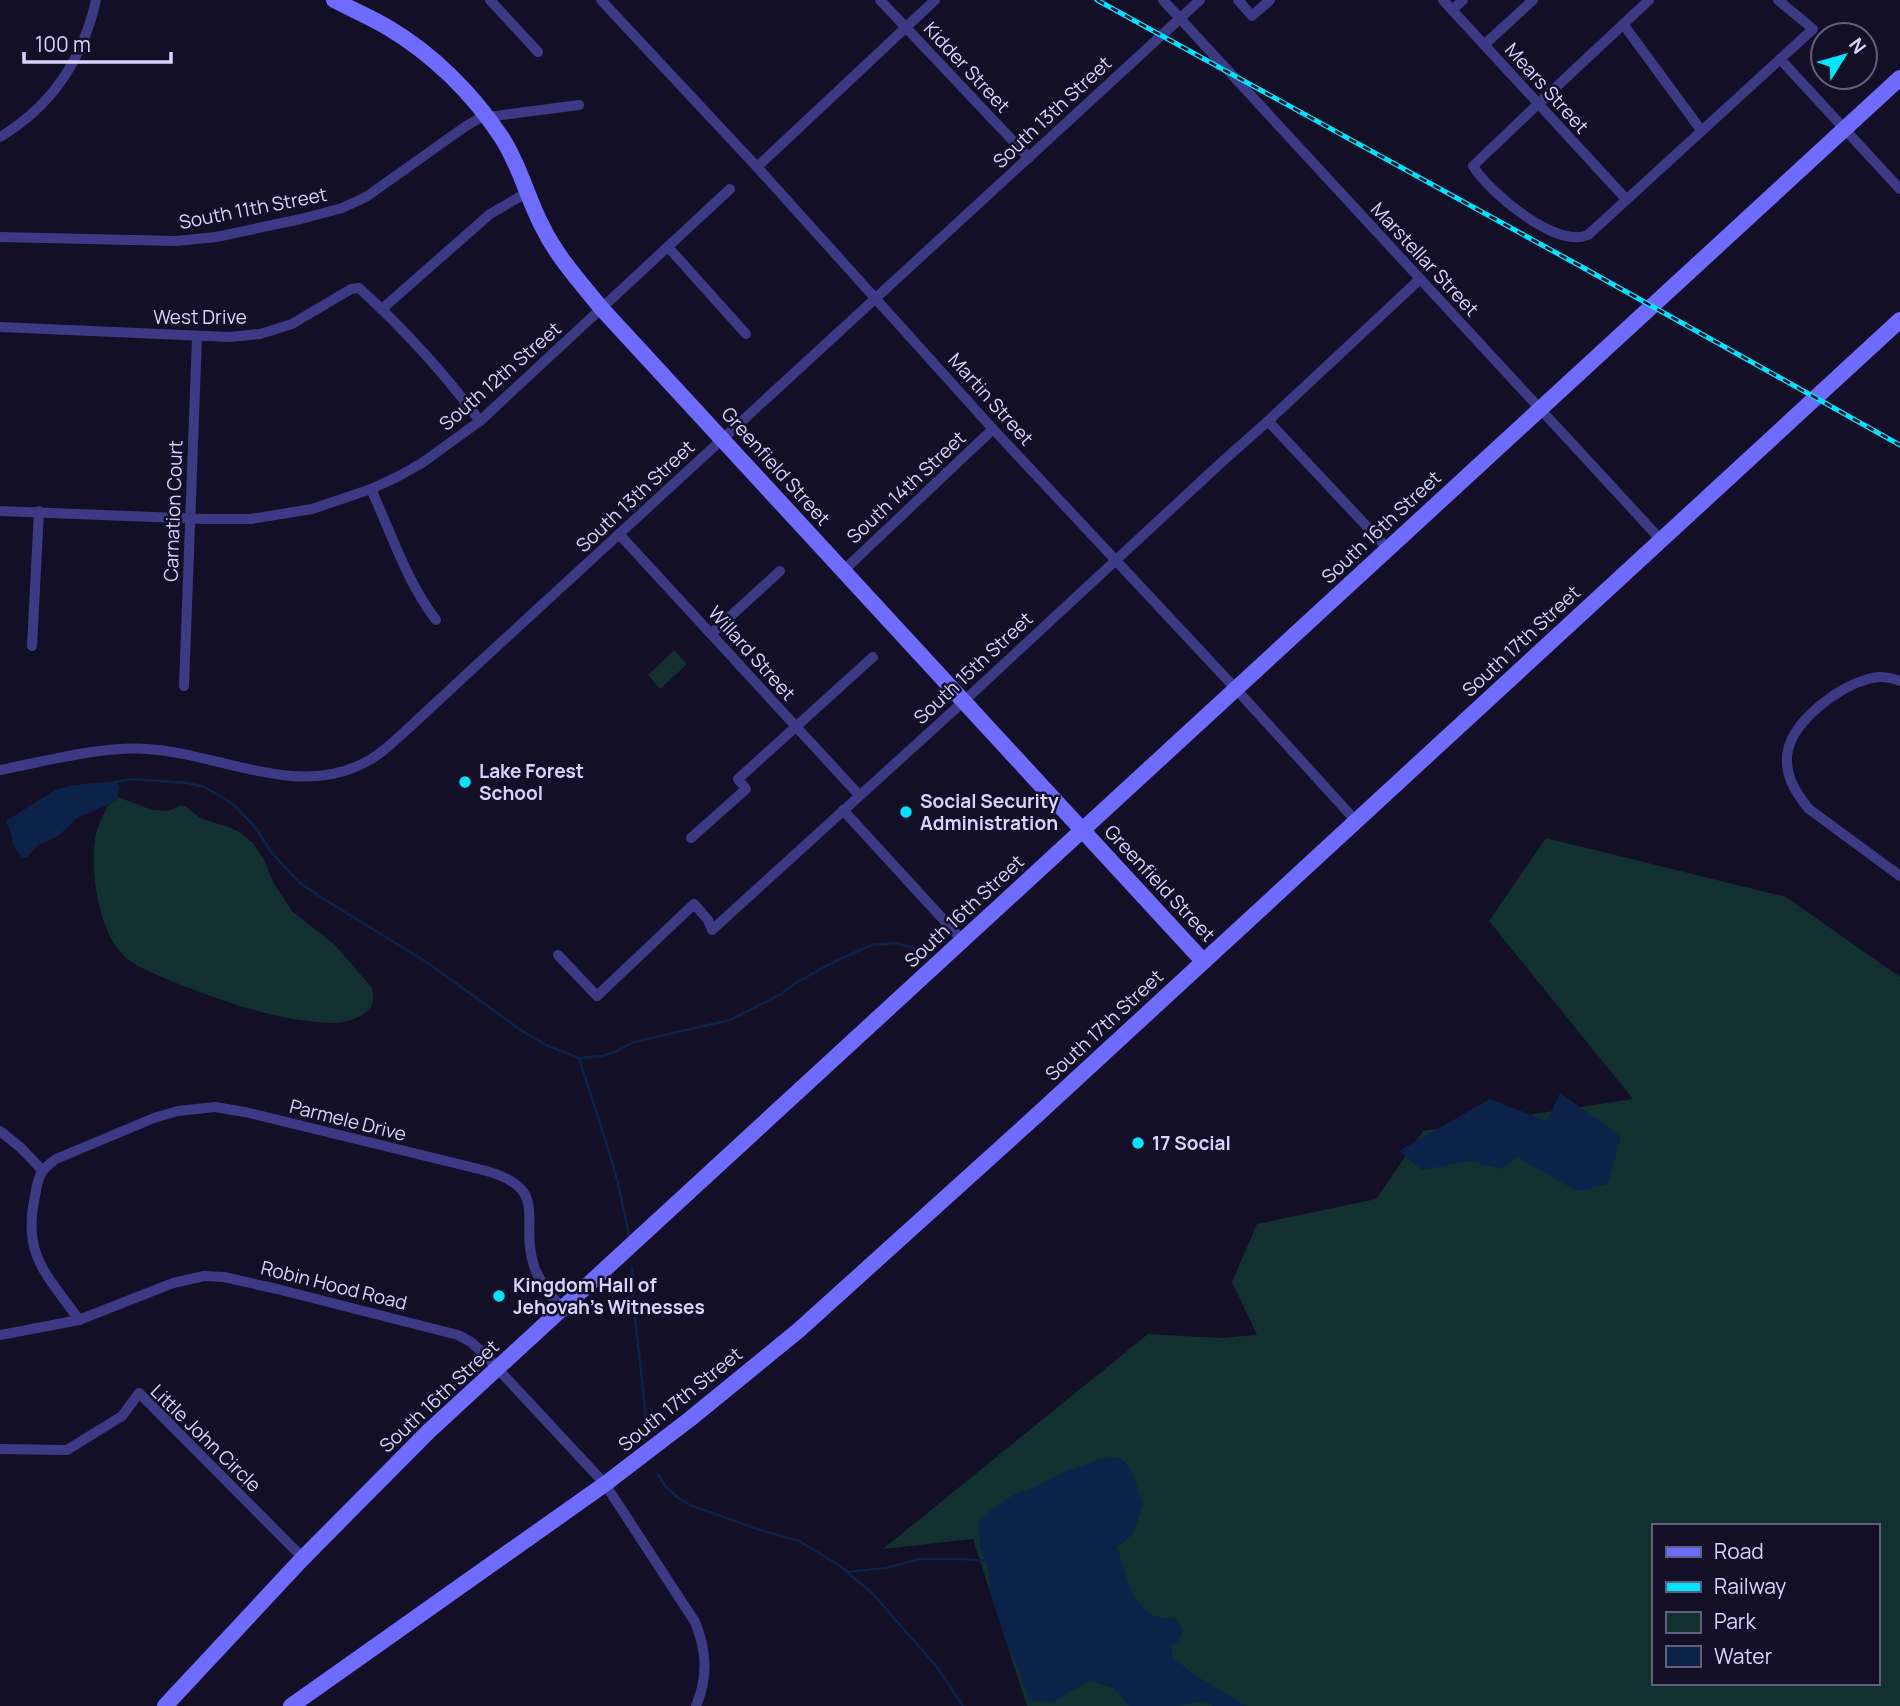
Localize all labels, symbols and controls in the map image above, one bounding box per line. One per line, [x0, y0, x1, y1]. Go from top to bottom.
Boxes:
street label: Kidder Street [918, 16, 1016, 118]
scale bar [24, 21, 172, 65]
north arrow [1809, 21, 1879, 91]
text: 100 m [35, 30, 91, 58]
text: N [1843, 32, 1872, 59]
street label: Mears Street [1499, 37, 1595, 139]
street label: South 13th Street [987, 50, 1117, 174]
street label: South 11th Street [177, 181, 329, 235]
street label: Marstellar Street [1365, 196, 1485, 322]
street label: West Drive [153, 304, 247, 330]
street label: South 12th Street [433, 316, 567, 436]
street label: Martin Street [942, 347, 1040, 451]
street label: Greenfield Street [716, 401, 836, 531]
street label: South 14th Street [841, 425, 971, 549]
street label: South 13th Street [570, 434, 700, 558]
street label: Carnation Court [158, 440, 188, 582]
street label: South 16th Street [1316, 465, 1446, 589]
street label: South 17th Street [1456, 580, 1586, 702]
street label: Willard Street [703, 600, 801, 706]
street label: South 15th Street [908, 606, 1038, 730]
place label: Lake Forest School [479, 758, 584, 806]
marker: Lake Forest School [457, 774, 473, 790]
place label: Social Security Administration [920, 788, 1059, 836]
marker: Social Security Administration [898, 804, 914, 820]
street label: Greenfield Street [1099, 819, 1221, 947]
street label: South 16th Street [899, 849, 1029, 973]
street label: South 17th Street [1039, 964, 1169, 1086]
street label: Parmele Drive [287, 1093, 409, 1147]
place label: 17 Social [1152, 1130, 1231, 1156]
marker: 17 Social [1130, 1135, 1146, 1151]
street label: Robin Hood Road [258, 1254, 410, 1316]
place label: Kingdom Hall of Jehovah’s Witnesses [513, 1272, 705, 1320]
marker: Kingdom Hall of Jehovah’s Witnesses [491, 1288, 507, 1304]
street label: South 16th Street [374, 1334, 504, 1458]
street label: South 17th Street [613, 1341, 747, 1457]
street label: Little John Circle [145, 1378, 267, 1498]
legend [1652, 1524, 1879, 1685]
text: Road [1714, 1537, 1764, 1565]
text: Railway [1714, 1572, 1786, 1600]
text: Park [1714, 1607, 1756, 1635]
text: Water [1714, 1642, 1773, 1670]

